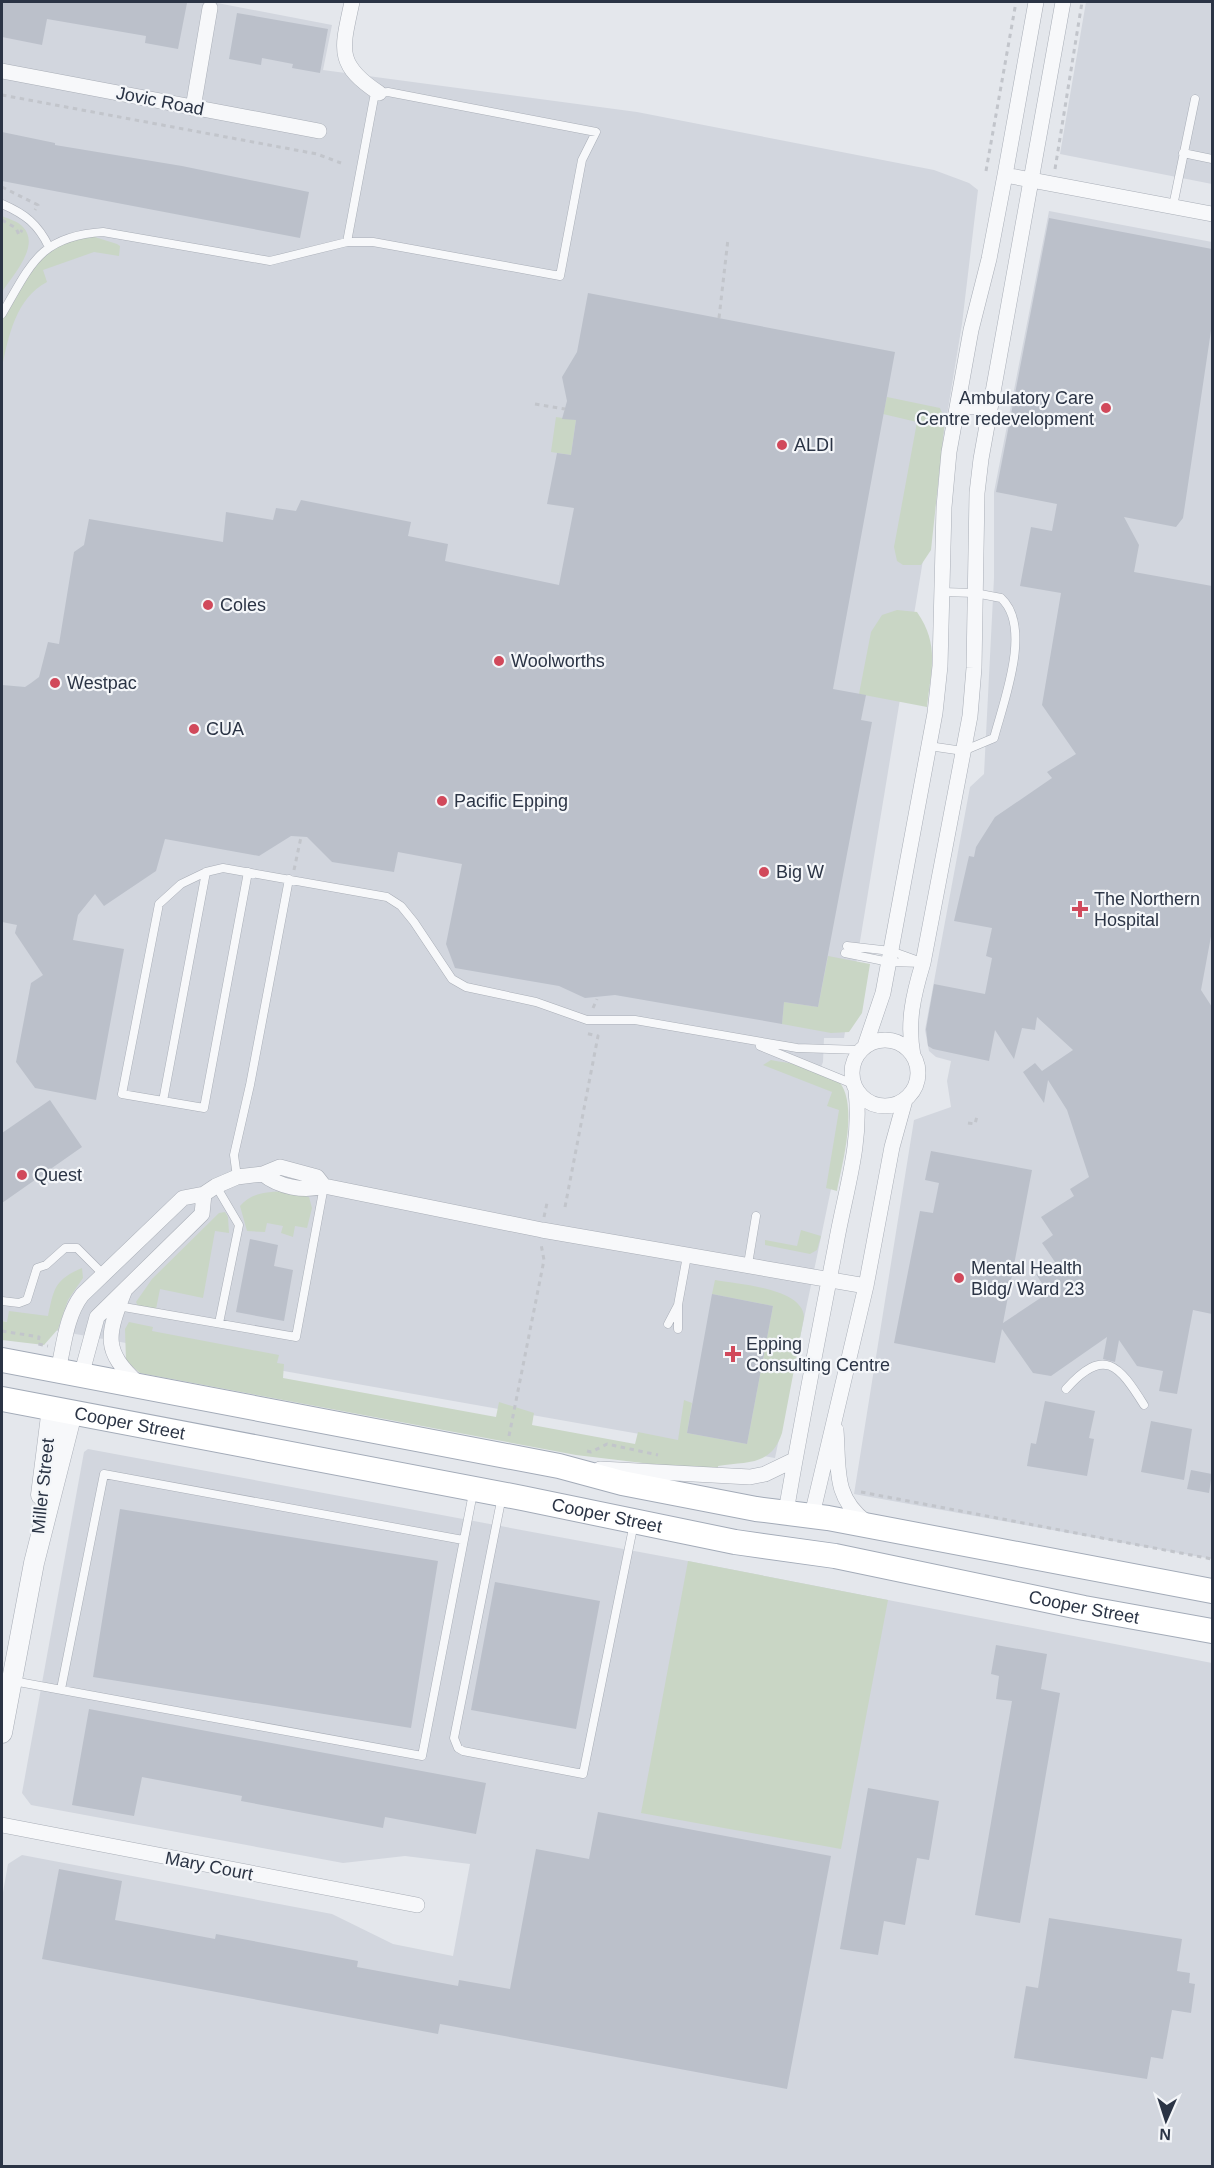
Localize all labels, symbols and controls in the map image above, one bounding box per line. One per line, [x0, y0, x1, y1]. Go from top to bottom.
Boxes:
street label: Jovic Road [114, 83, 206, 119]
place label: Ambulatory Care Centre redevelopment [916, 388, 1094, 429]
marker: Ambulatory Care Centre redevelopment [1099, 401, 1113, 415]
place label: ALDI [794, 435, 834, 455]
marker: ALDI [775, 438, 789, 452]
place label: Coles [220, 595, 266, 615]
marker: Coles [201, 598, 215, 612]
place label: Woolworths [511, 651, 605, 671]
marker: Woolworths [492, 654, 506, 668]
place label: Westpac [67, 673, 137, 693]
marker: Westpac [48, 676, 62, 690]
place label: CUA [206, 719, 244, 739]
marker: CUA [187, 722, 201, 736]
place label: Pacific Epping [454, 791, 568, 811]
marker: Pacific Epping [435, 794, 449, 808]
place label: Big W [776, 862, 824, 882]
marker: Big W [757, 865, 771, 879]
place label: The Northern Hospital [1094, 889, 1200, 930]
marker: The Northern Hospital [1071, 900, 1089, 918]
place label: Quest [34, 1165, 82, 1185]
marker: Quest [15, 1168, 29, 1182]
place label: Mental Health Bldg/ Ward 23 [971, 1258, 1084, 1299]
marker: Mental Health Bldg/ Ward 23 [952, 1271, 966, 1285]
place label: Epping Consulting Centre [746, 1334, 890, 1375]
marker: Epping Consulting Centre [724, 1345, 742, 1363]
street label: Cooper Street [73, 1403, 187, 1444]
street label: Miller Street [28, 1437, 58, 1535]
street label: Cooper Street [550, 1494, 664, 1537]
street label: Cooper Street [1027, 1587, 1141, 1628]
street label: Mary Court [163, 1848, 255, 1884]
north arrow [1136, 2090, 1196, 2150]
text: N [1159, 2126, 1171, 2143]

